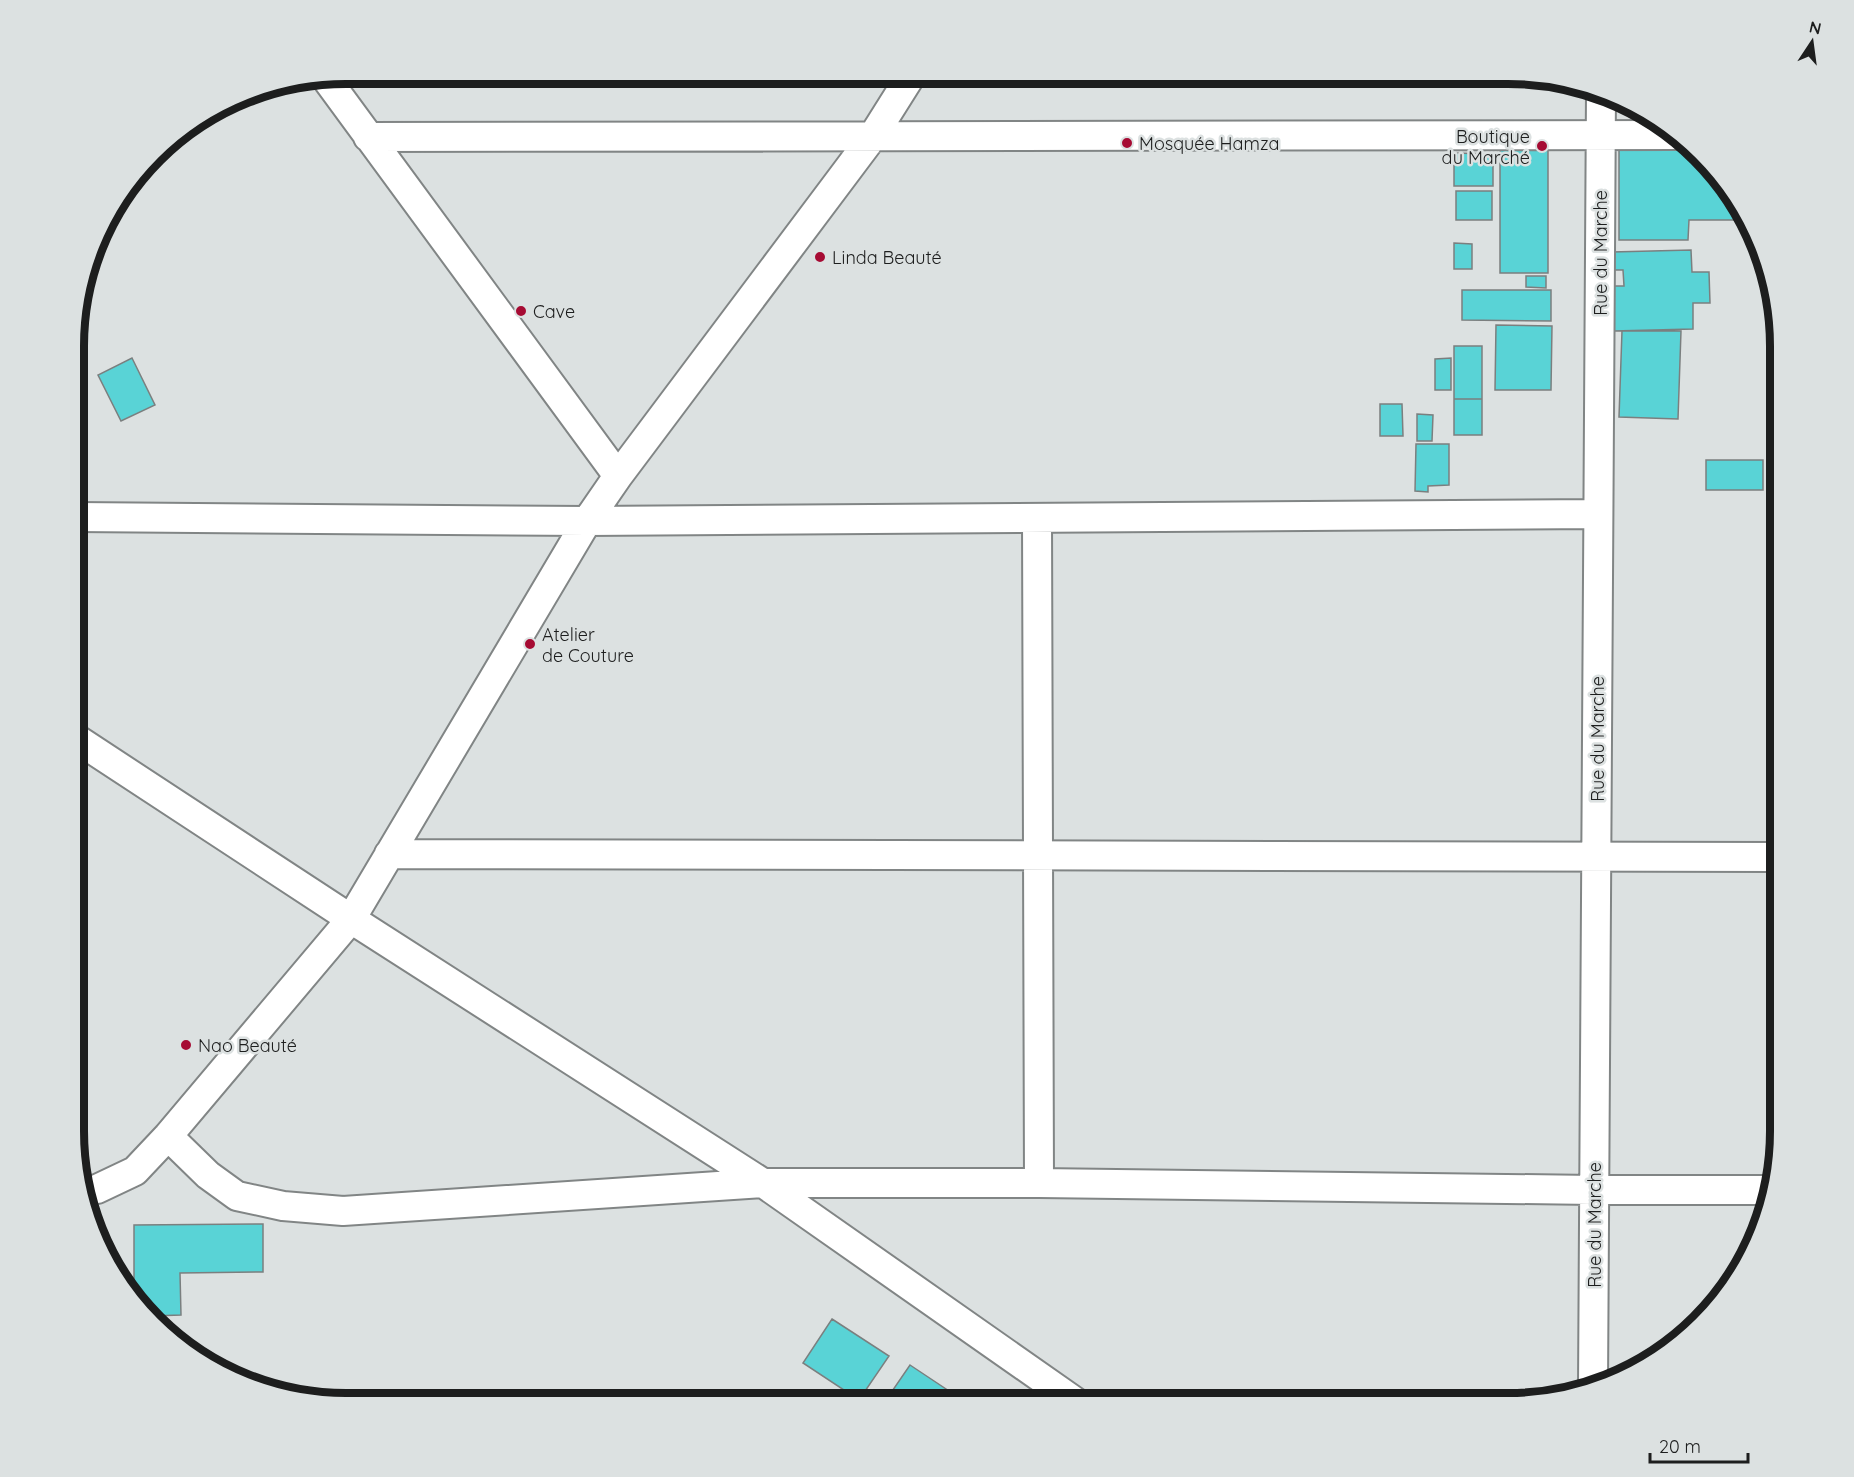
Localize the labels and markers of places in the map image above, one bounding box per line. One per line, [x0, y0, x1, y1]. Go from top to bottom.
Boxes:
place label: Boutique du Marché [1442, 125, 1530, 169]
place label: Mosquée Hamza [1139, 132, 1279, 155]
marker: Mosquée Hamza [1120, 136, 1134, 150]
marker: Boutique du Marché [1535, 139, 1549, 153]
place label: Linda Beauté [832, 246, 942, 269]
marker: Linda Beauté [813, 250, 827, 264]
place label: Cave [533, 300, 575, 323]
marker: Cave [514, 304, 528, 318]
place label: Atelier de Couture [542, 623, 634, 667]
marker: Atelier de Couture [523, 637, 537, 651]
place label: Nao Beauté [198, 1034, 297, 1057]
marker: Nao Beauté [179, 1038, 193, 1052]

